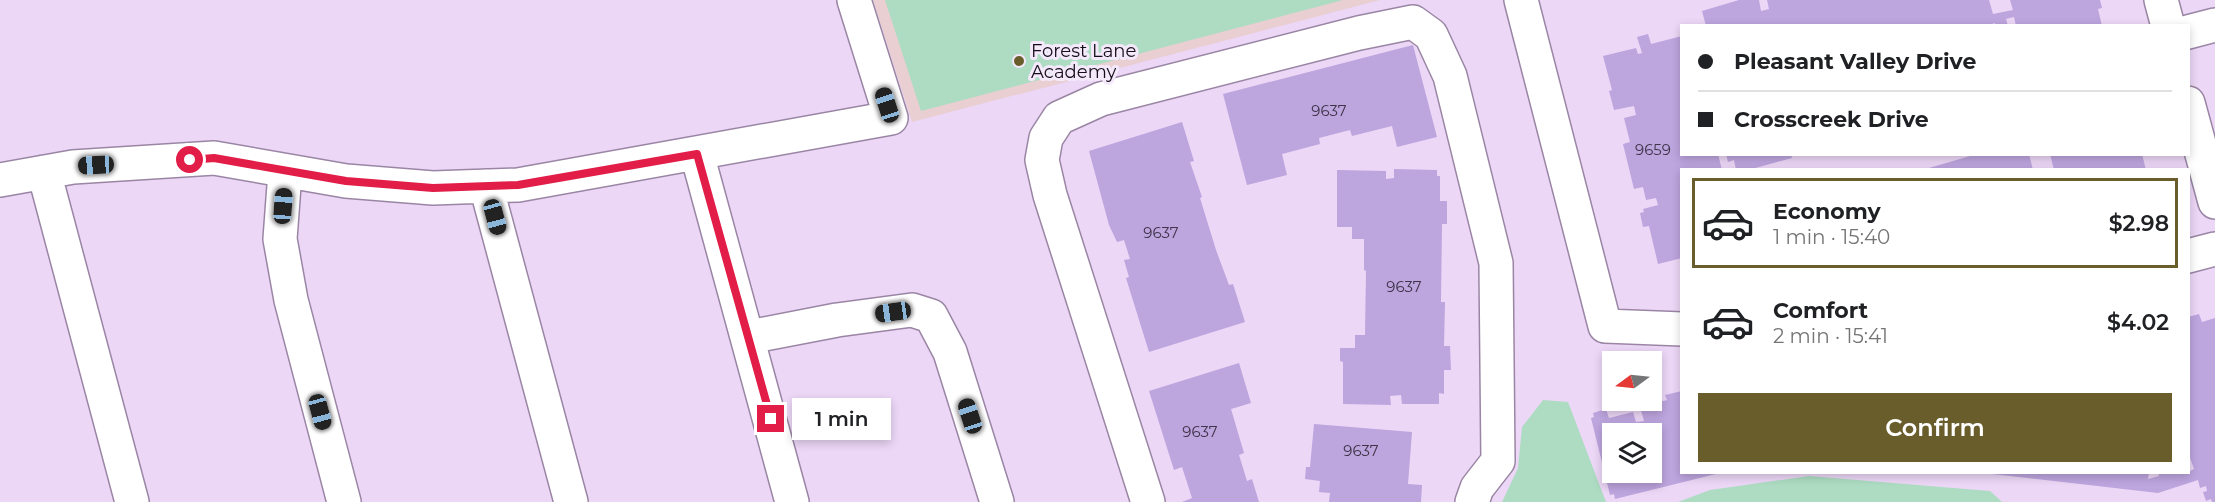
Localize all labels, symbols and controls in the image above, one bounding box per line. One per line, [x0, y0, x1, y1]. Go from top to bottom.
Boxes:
place label: Forest Lane Academy [1031, 40, 1136, 83]
text: Pleasant Valley Drive [1734, 48, 1976, 75]
marker: Forest Lane Academy [1012, 54, 1026, 68]
car [873, 85, 901, 125]
house number: 9637 [1311, 101, 1347, 120]
text: Crosscreek Drive [1734, 106, 1929, 133]
house number: 9659 [1635, 140, 1671, 159]
route start [176, 146, 203, 173]
car [78, 155, 114, 175]
car [273, 187, 293, 225]
icon: car [1701, 196, 1755, 250]
car [482, 197, 508, 237]
text: Economy [1773, 198, 1881, 225]
text: $2.98 [2109, 210, 2169, 237]
house number: 9637 [1143, 223, 1179, 242]
text: 1 min · 15:40 [1773, 225, 1890, 249]
house number: 9637 [1386, 277, 1422, 296]
icon: car [1701, 295, 1755, 349]
text: Comfort [1773, 297, 1868, 324]
car [874, 301, 912, 323]
text: $4.02 [2107, 309, 2169, 336]
text: 2 min · 15:41 [1773, 324, 1888, 348]
north arrow [1602, 351, 1662, 411]
map controls [1602, 351, 1662, 483]
car [307, 392, 333, 432]
button: Confirm [1698, 393, 2172, 462]
car [956, 396, 984, 436]
callout: 1 min [792, 398, 891, 440]
route end [757, 405, 784, 432]
text: 1 min [815, 407, 868, 431]
house number: 9637 [1182, 422, 1218, 441]
button: layers [1602, 423, 1662, 483]
house number: 9637 [1343, 441, 1379, 460]

